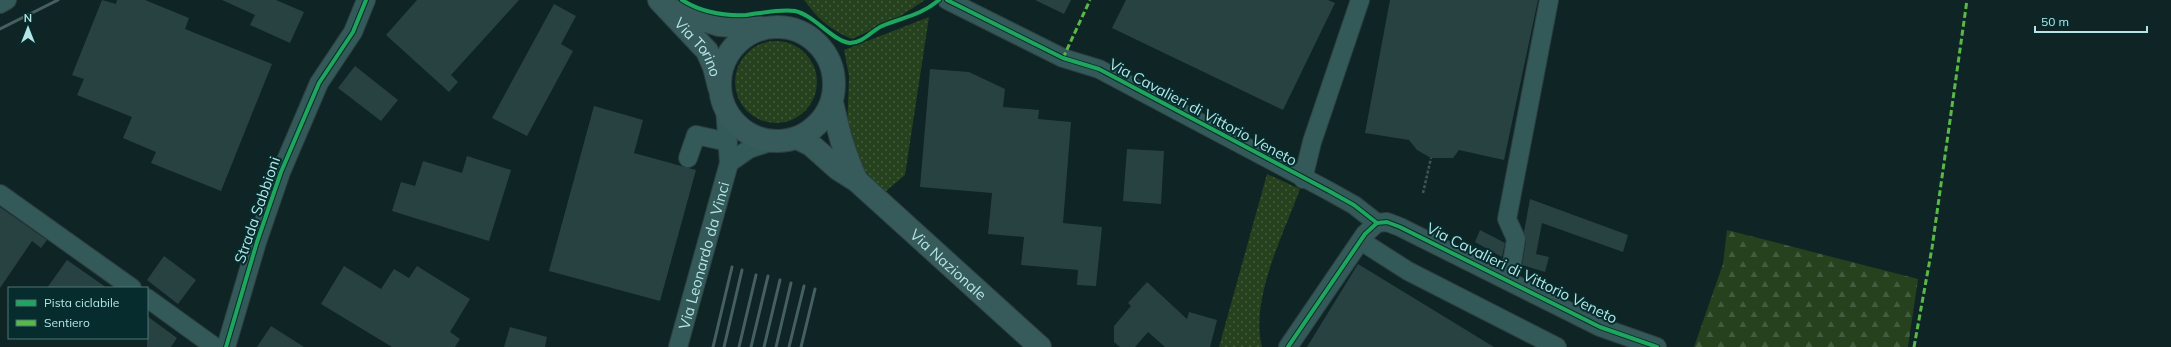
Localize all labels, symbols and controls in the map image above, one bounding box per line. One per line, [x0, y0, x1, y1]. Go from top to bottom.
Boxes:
north arrow [8, 8, 48, 48]
scale bar [2035, 8, 2147, 34]
text: N [24, 11, 32, 25]
street label: Via Torino [671, 13, 726, 78]
text: 50 m [2041, 14, 2069, 29]
street label: Via Cavalieri di Vittorio Veneto [1106, 54, 1300, 170]
street label: Strada Sabbioni [230, 154, 284, 266]
street label: Via Leonardo da Vinci [674, 179, 733, 331]
street label: Via Cavalieri di Vittorio Veneto [1423, 218, 1621, 328]
street label: Via Nazionale [906, 225, 991, 304]
legend [8, 287, 148, 339]
text: Pista ciclabile [44, 295, 119, 310]
text: Sentiero [44, 315, 90, 330]

